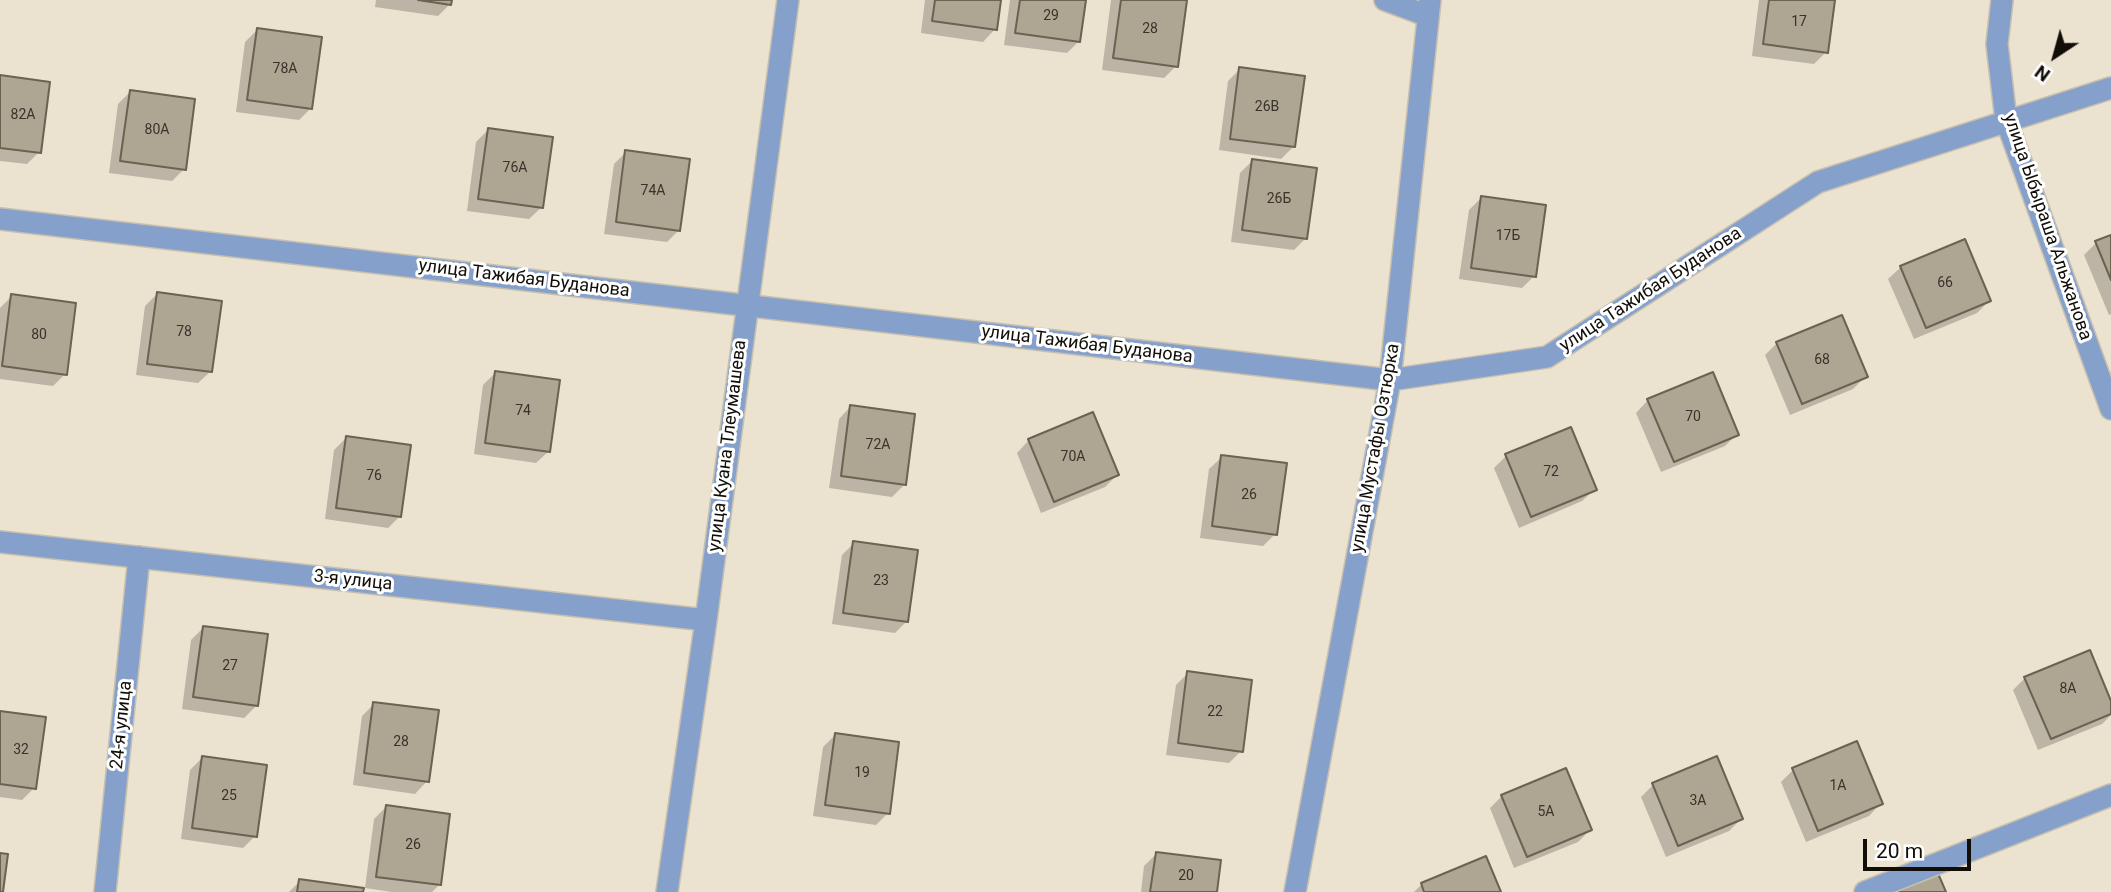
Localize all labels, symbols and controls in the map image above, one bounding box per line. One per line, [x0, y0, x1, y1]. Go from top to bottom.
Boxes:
house number: 29 [1043, 8, 1059, 24]
house number: 17 [1791, 14, 1807, 30]
house number: 28 [1142, 21, 1158, 37]
north arrow [2020, 21, 2090, 91]
text: N [2030, 60, 2055, 87]
house number: 78А [273, 61, 297, 77]
house number: 26В [1255, 99, 1279, 115]
house number: 82А [11, 107, 35, 123]
street label: улица Ыбыраша Альжанова [1998, 111, 2096, 343]
house number: 80А [145, 122, 169, 138]
house number: 76А [503, 160, 527, 176]
house number: 74А [641, 183, 665, 199]
house number: 26Б [1267, 191, 1291, 207]
street label: улица Тажибая Буданова [1556, 223, 1746, 357]
house number: 17Б [1496, 228, 1520, 244]
street label: улица Тажибая Буданова [417, 255, 631, 303]
house number: 66 [1937, 275, 1953, 291]
street label: улица Тажибая Буданова [980, 321, 1194, 369]
house number: 78 [176, 324, 192, 340]
house number: 80 [31, 327, 47, 343]
street label: улица Куана Тлеумашева [704, 339, 752, 553]
street label: улица Мустафы Озтюрка [1347, 342, 1405, 554]
house number: 68 [1814, 352, 1830, 368]
house number: 74 [515, 403, 531, 419]
house number: 70 [1685, 409, 1701, 425]
house number: 72А [866, 437, 890, 453]
house number: 70А [1061, 449, 1085, 465]
house number: 72 [1543, 464, 1559, 480]
house number: 76 [366, 468, 382, 484]
house number: 26 [1241, 487, 1257, 503]
street label: 3-я улица [313, 566, 393, 596]
house number: 23 [873, 573, 889, 589]
house number: 27 [222, 658, 238, 674]
street label: 24-я улица [107, 680, 137, 770]
house number: 8А [2059, 681, 2077, 697]
house number: 22 [1207, 704, 1223, 720]
house number: 28 [393, 734, 409, 750]
house number: 32 [13, 742, 29, 758]
house number: 19 [854, 765, 870, 781]
house number: 1А [1829, 778, 1847, 794]
house number: 25 [221, 788, 237, 804]
house number: 3А [1689, 793, 1707, 809]
house number: 5А [1537, 804, 1555, 820]
scale bar [1866, 826, 1974, 870]
house number: 26 [405, 837, 421, 853]
text: 20 m [1876, 839, 1923, 863]
house number: 20 [1178, 868, 1194, 884]

